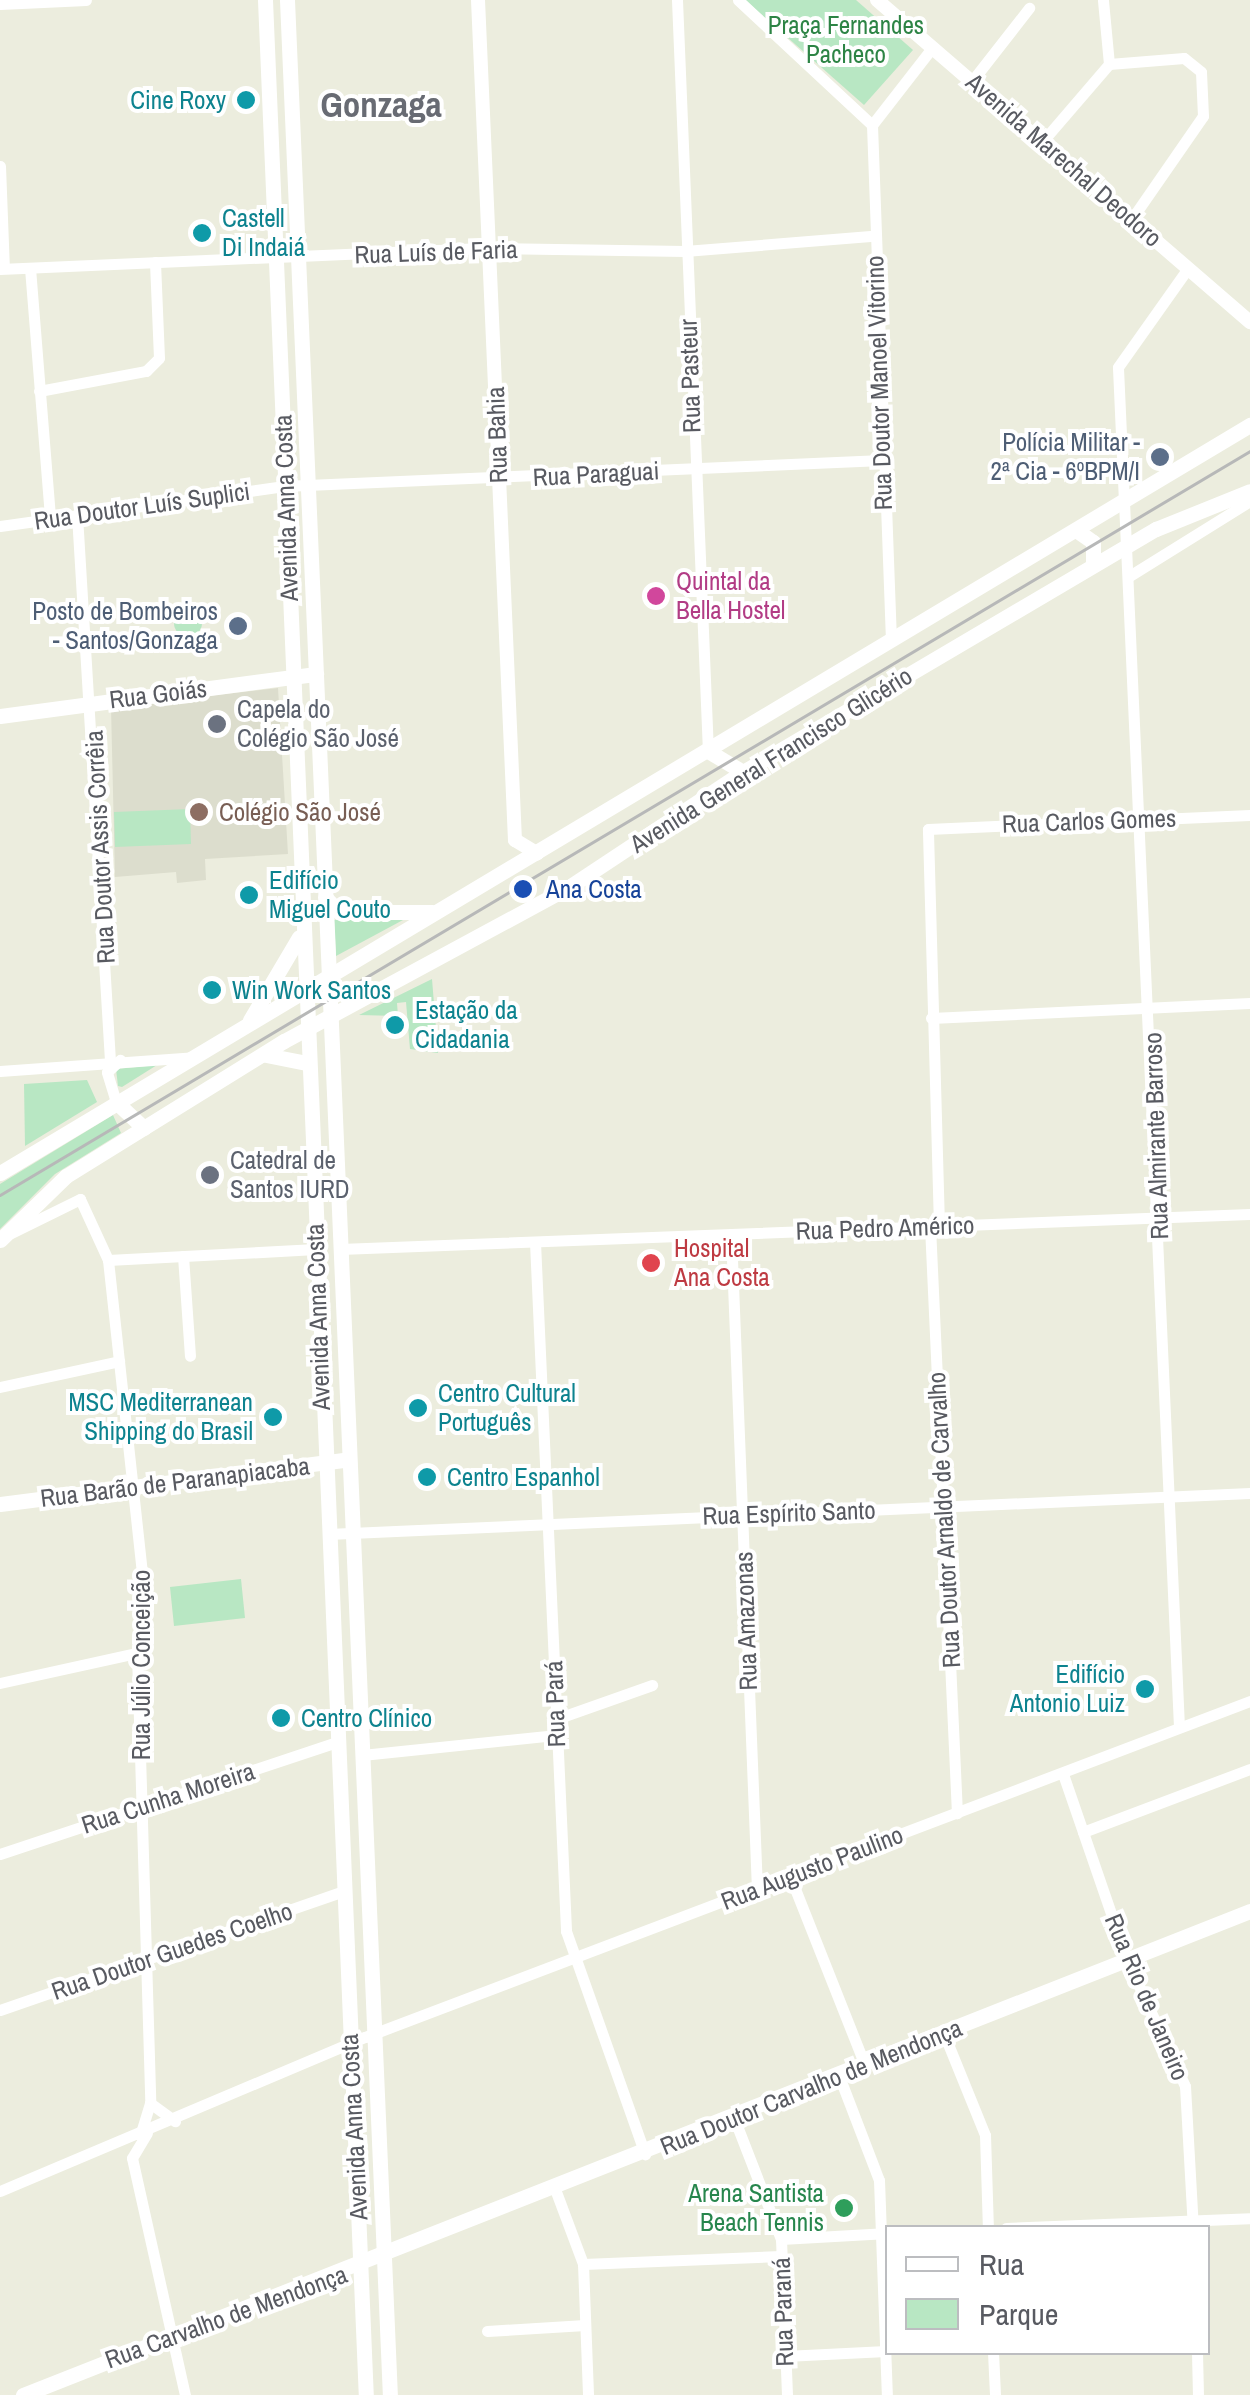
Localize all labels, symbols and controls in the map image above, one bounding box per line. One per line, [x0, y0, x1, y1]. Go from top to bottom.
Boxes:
park label: Praça Fernandes Pacheco [768, 11, 924, 70]
street label: Avenida Marechal Deodoro [960, 67, 1168, 253]
district label: Gonzaga [320, 84, 442, 126]
place label: Cine Roxy [130, 85, 226, 115]
marker: Cine Roxy [235, 89, 257, 111]
place label: Castell Di Indaiá [222, 204, 305, 263]
marker: Castell Di Indaiá [191, 222, 213, 244]
street label: Rua Luís de Faria [354, 234, 518, 270]
street label: Rua Doutor Manoel Vitorino [860, 255, 898, 511]
street label: Rua Pasteur [673, 319, 707, 433]
street label: Rua Bahia [480, 386, 514, 484]
street label: Avenida Anna Costa [268, 414, 304, 602]
place label: Polícia Militar - 2ª Cia - 6ºBPM/I [991, 428, 1140, 487]
marker: Polícia Militar - 2ª Cia - 6ºBPM/I [1149, 446, 1171, 468]
street label: Rua Paraguai [532, 456, 660, 492]
street label: Rua Doutor Luís Suplici [32, 476, 252, 536]
place label: Quintal da Bella Hostel [676, 567, 785, 626]
marker: Quintal da Bella Hostel [645, 585, 667, 607]
place label: Posto de Bombeiros - Santos/Gonzaga [32, 597, 218, 656]
marker: Posto de Bombeiros - Santos/Gonzaga [227, 615, 249, 637]
street label: Avenida General Francisco Glicério [625, 661, 917, 859]
street label: Rua Goiás [108, 673, 208, 715]
place label: Capela do Colégio São José [237, 695, 399, 754]
marker: Capela do Colégio São José [206, 713, 228, 735]
street label: Rua Doutor Assis Corrêia [79, 729, 121, 965]
place label: Colégio São José [219, 797, 381, 827]
marker: Colégio São José [188, 801, 210, 823]
street label: Rua Carlos Gomes [1001, 803, 1177, 839]
place label: Edifício Miguel Couto [269, 866, 391, 925]
place label: Ana Costa [546, 874, 642, 904]
marker: Ana Costa [510, 876, 536, 902]
marker: Edifício Miguel Couto [238, 884, 260, 906]
place label: Win Work Santos [232, 975, 391, 1005]
marker: Win Work Santos [201, 979, 223, 1001]
place label: Estação da Cidadania [415, 996, 518, 1055]
marker: Estação da Cidadania [384, 1014, 406, 1036]
street label: Rua Almirante Barroso [1137, 1031, 1175, 1241]
place label: Catedral de Santos IURD [230, 1146, 350, 1205]
marker: Catedral de Santos IURD [199, 1164, 221, 1186]
street label: Rua Pedro Américo [795, 1210, 975, 1246]
street label: Avenida Anna Costa [300, 1223, 336, 1411]
place label: Hospital Ana Costa [674, 1234, 770, 1293]
marker: Hospital Ana Costa [638, 1250, 664, 1276]
street label: Rua Doutor Arnaldo de Carvalho [921, 1371, 967, 1669]
place label: Centro Cultural Português [438, 1379, 576, 1438]
place label: MSC Mediterranean Shipping do Brasil [68, 1388, 253, 1447]
marker: Centro Cultural Português [407, 1397, 429, 1419]
marker: MSC Mediterranean Shipping do Brasil [262, 1406, 284, 1428]
street label: Rua Barão de Paranapiacaba [39, 1451, 311, 1513]
place label: Centro Espanhol [447, 1462, 600, 1492]
marker: Centro Espanhol [416, 1466, 438, 1488]
street label: Rua Espírito Santo [702, 1495, 876, 1531]
street label: Rua Amazonas [729, 1550, 763, 1692]
street label: Rua Júlio Conceição [126, 1570, 156, 1760]
street label: Rua Pará [538, 1660, 572, 1748]
place label: Edifício Antonio Luiz [1010, 1660, 1125, 1719]
marker: Edifício Antonio Luiz [1134, 1678, 1156, 1700]
place label: Centro Clínico [301, 1703, 432, 1733]
marker: Centro Clínico [270, 1707, 292, 1729]
street label: Rua Cunha Moreira [78, 1756, 258, 1840]
street label: Rua Augusto Paulino [716, 1819, 908, 1917]
street label: Rua Doutor Guedes Coelho [48, 1896, 296, 2006]
street label: Rua Rio de Janeiro [1098, 1909, 1196, 2085]
street label: Rua Doutor Carvalho de Mendonça [656, 2013, 966, 2161]
street label: Avenida Anna Costa [334, 2032, 374, 2222]
place label: Arena Santista Beach Tennis [688, 2179, 824, 2238]
marker: Arena Santista Beach Tennis [833, 2197, 855, 2219]
legend [885, 2225, 1210, 2355]
text: Rua [979, 2244, 1024, 2284]
street label: Rua Paraná [766, 2257, 800, 2367]
street label: Rua Carvalho de Mendonça [101, 2259, 351, 2375]
text: Parque [979, 2294, 1058, 2334]

